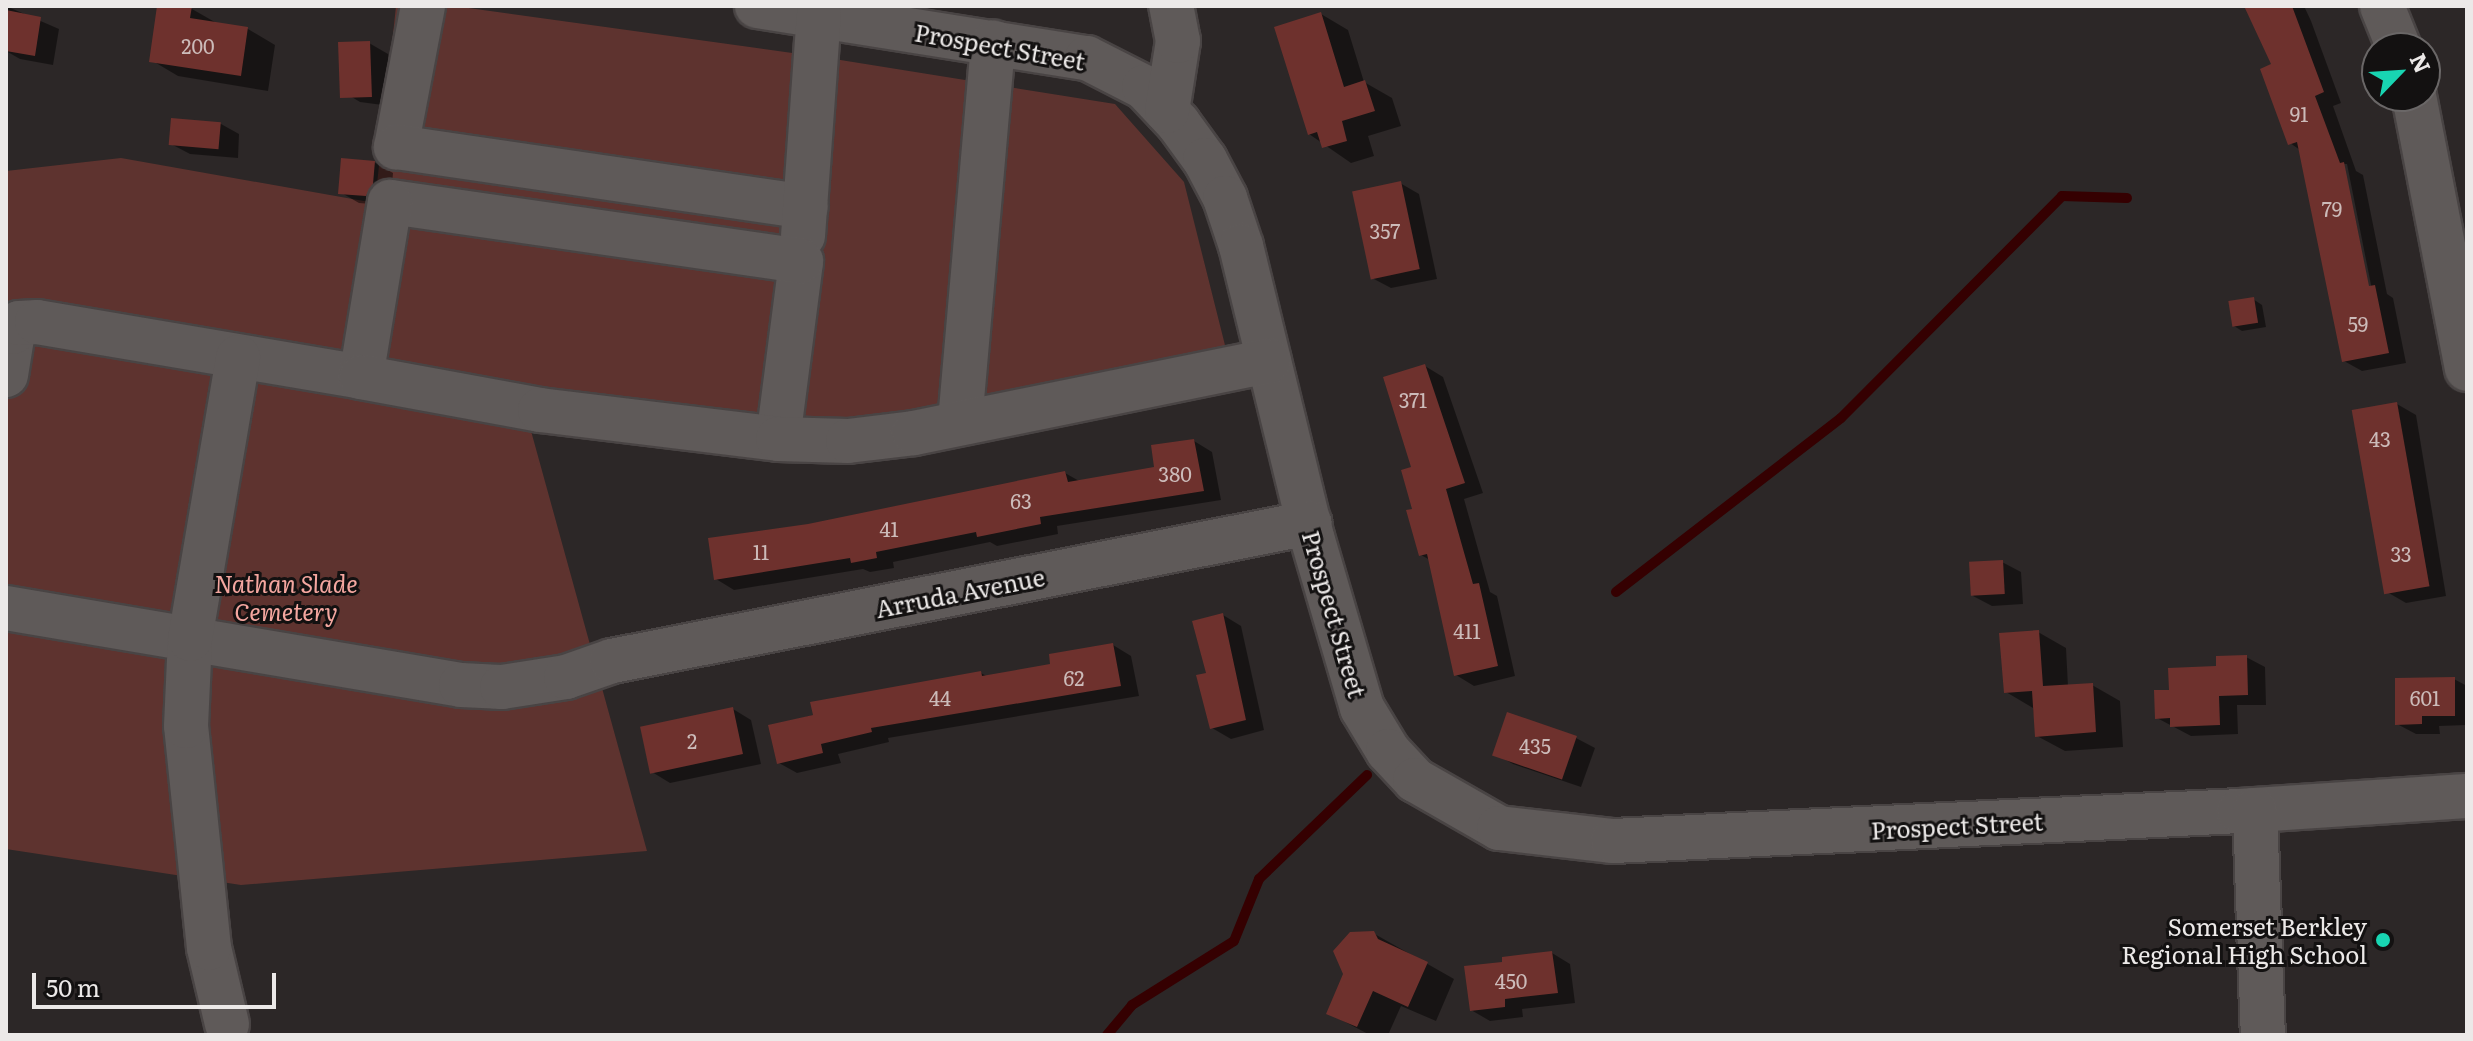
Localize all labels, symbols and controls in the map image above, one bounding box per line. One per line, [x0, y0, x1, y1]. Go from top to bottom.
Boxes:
street label: Prospect Street [913, 17, 1087, 75]
north arrow [2361, 32, 2441, 112]
house number: 200 [181, 33, 215, 57]
text: N [2403, 47, 2440, 78]
house number: 91 [2290, 101, 2308, 125]
house number: 79 [2322, 196, 2342, 220]
house number: 357 [1370, 218, 1400, 242]
house number: 59 [2348, 311, 2368, 335]
house number: 371 [1399, 387, 1427, 411]
house number: 43 [2369, 426, 2391, 450]
house number: 380 [1158, 461, 1192, 485]
house number: 63 [1010, 488, 1032, 512]
house number: 41 [879, 516, 899, 540]
street label: Prospect Street [1297, 527, 1373, 701]
house number: 11 [753, 539, 769, 563]
house number: 33 [2390, 541, 2412, 565]
street label: Arruda Avenue [873, 561, 1047, 623]
park label: Nathan Slade Cemetery [214, 569, 358, 625]
house number: 411 [1453, 618, 1481, 642]
house number: 62 [1064, 665, 1084, 689]
house number: 44 [929, 685, 951, 709]
house number: 601 [2410, 685, 2440, 709]
house number: 2 [687, 728, 697, 752]
house number: 435 [1519, 733, 1551, 757]
street label: Prospect Street [1870, 806, 2044, 844]
place label: Somerset Berkley Regional High School [2121, 912, 2367, 968]
marker: Somerset Berkley Regional High School [2374, 931, 2392, 949]
scale bar [36, 957, 280, 1007]
house number: 450 [1495, 968, 1527, 992]
text: 50 m [46, 969, 100, 1004]

